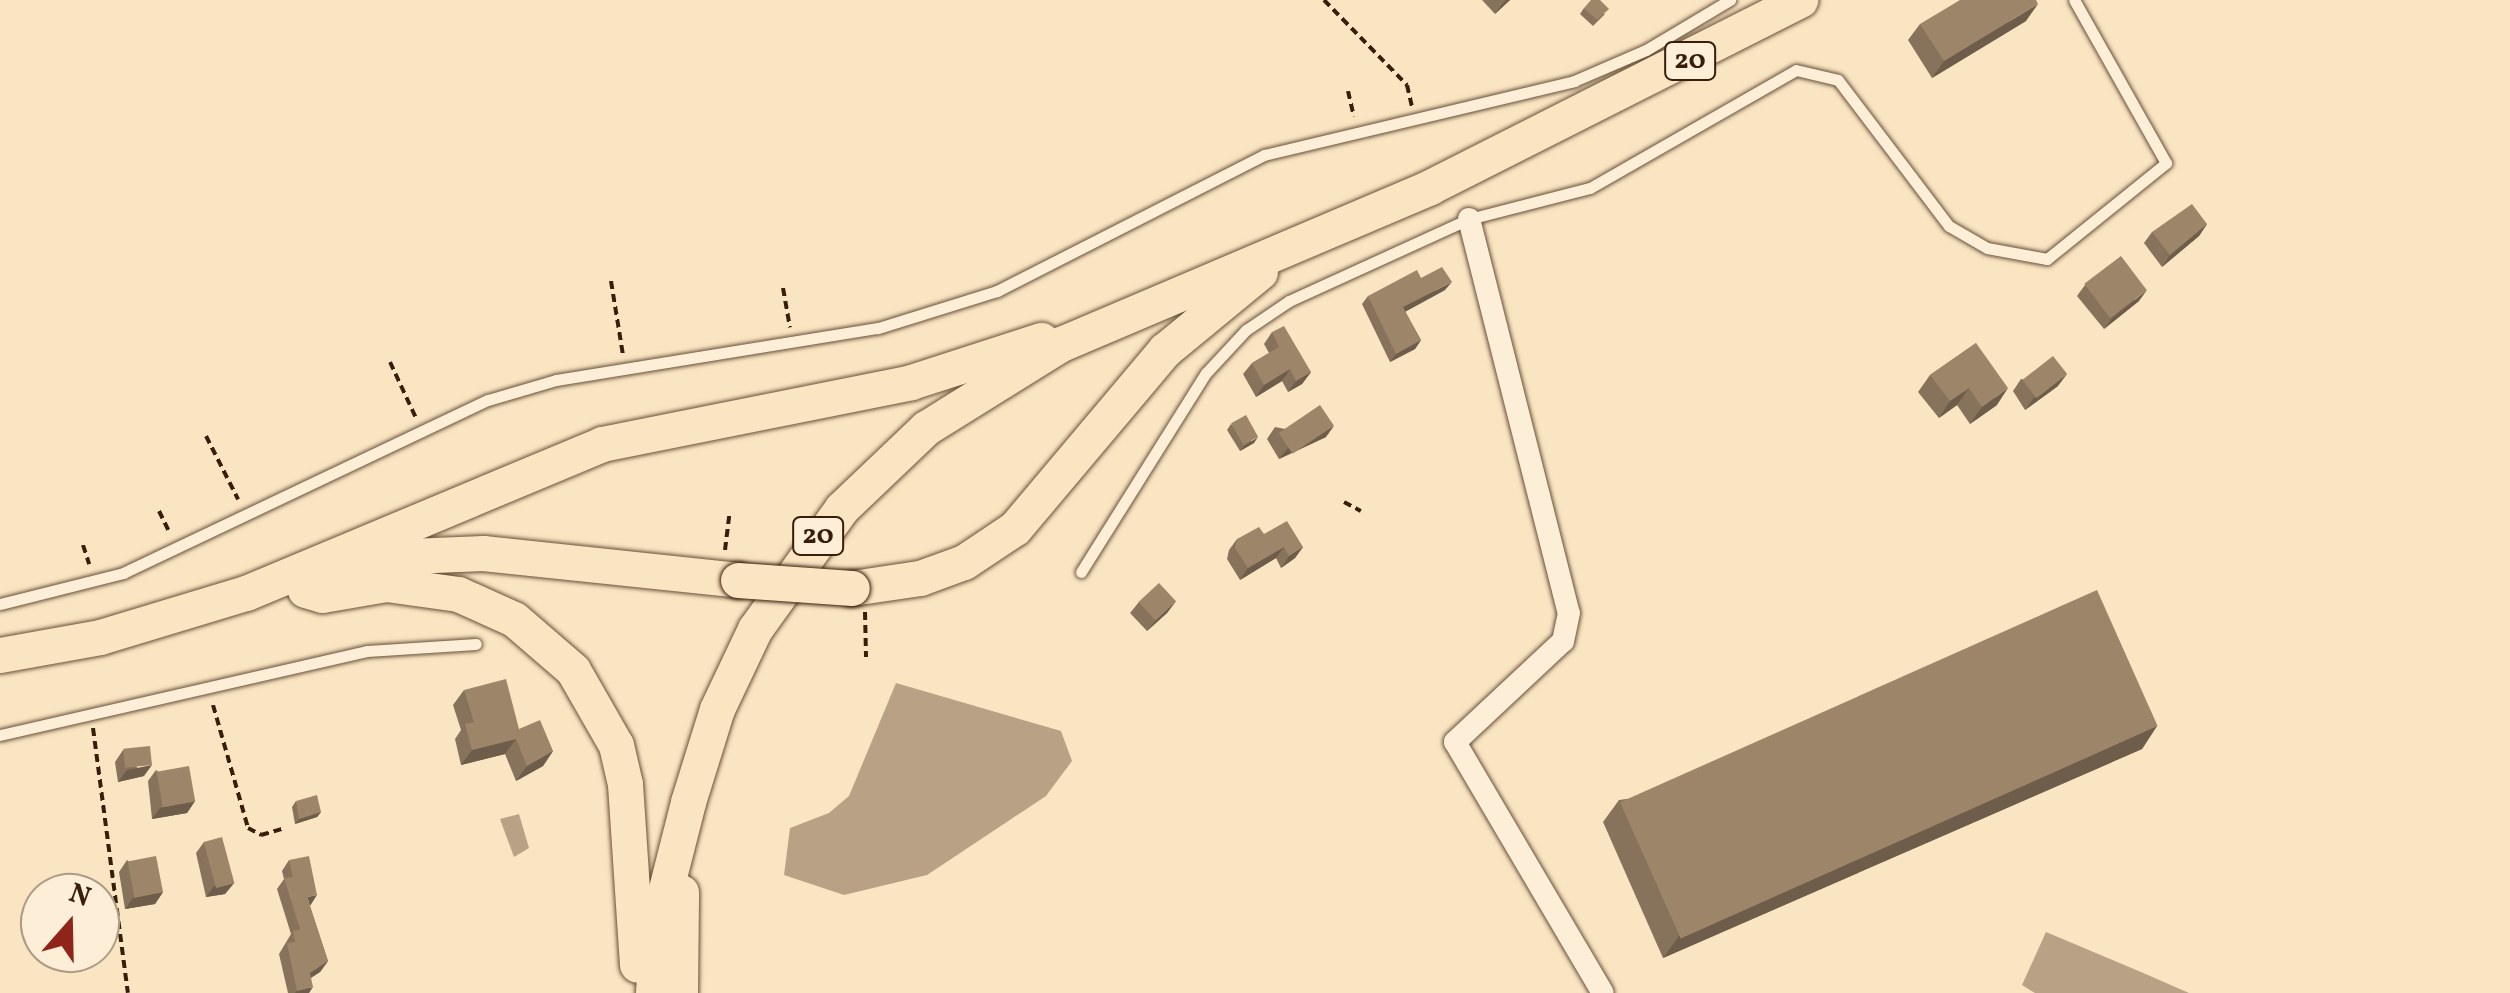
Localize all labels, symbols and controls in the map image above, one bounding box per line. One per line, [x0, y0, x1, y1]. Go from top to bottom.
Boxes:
road number: 20 [1662, 38, 1718, 84]
road number: 20 [790, 513, 846, 559]
north arrow [20, 873, 120, 973]
text: N [64, 874, 96, 918]

